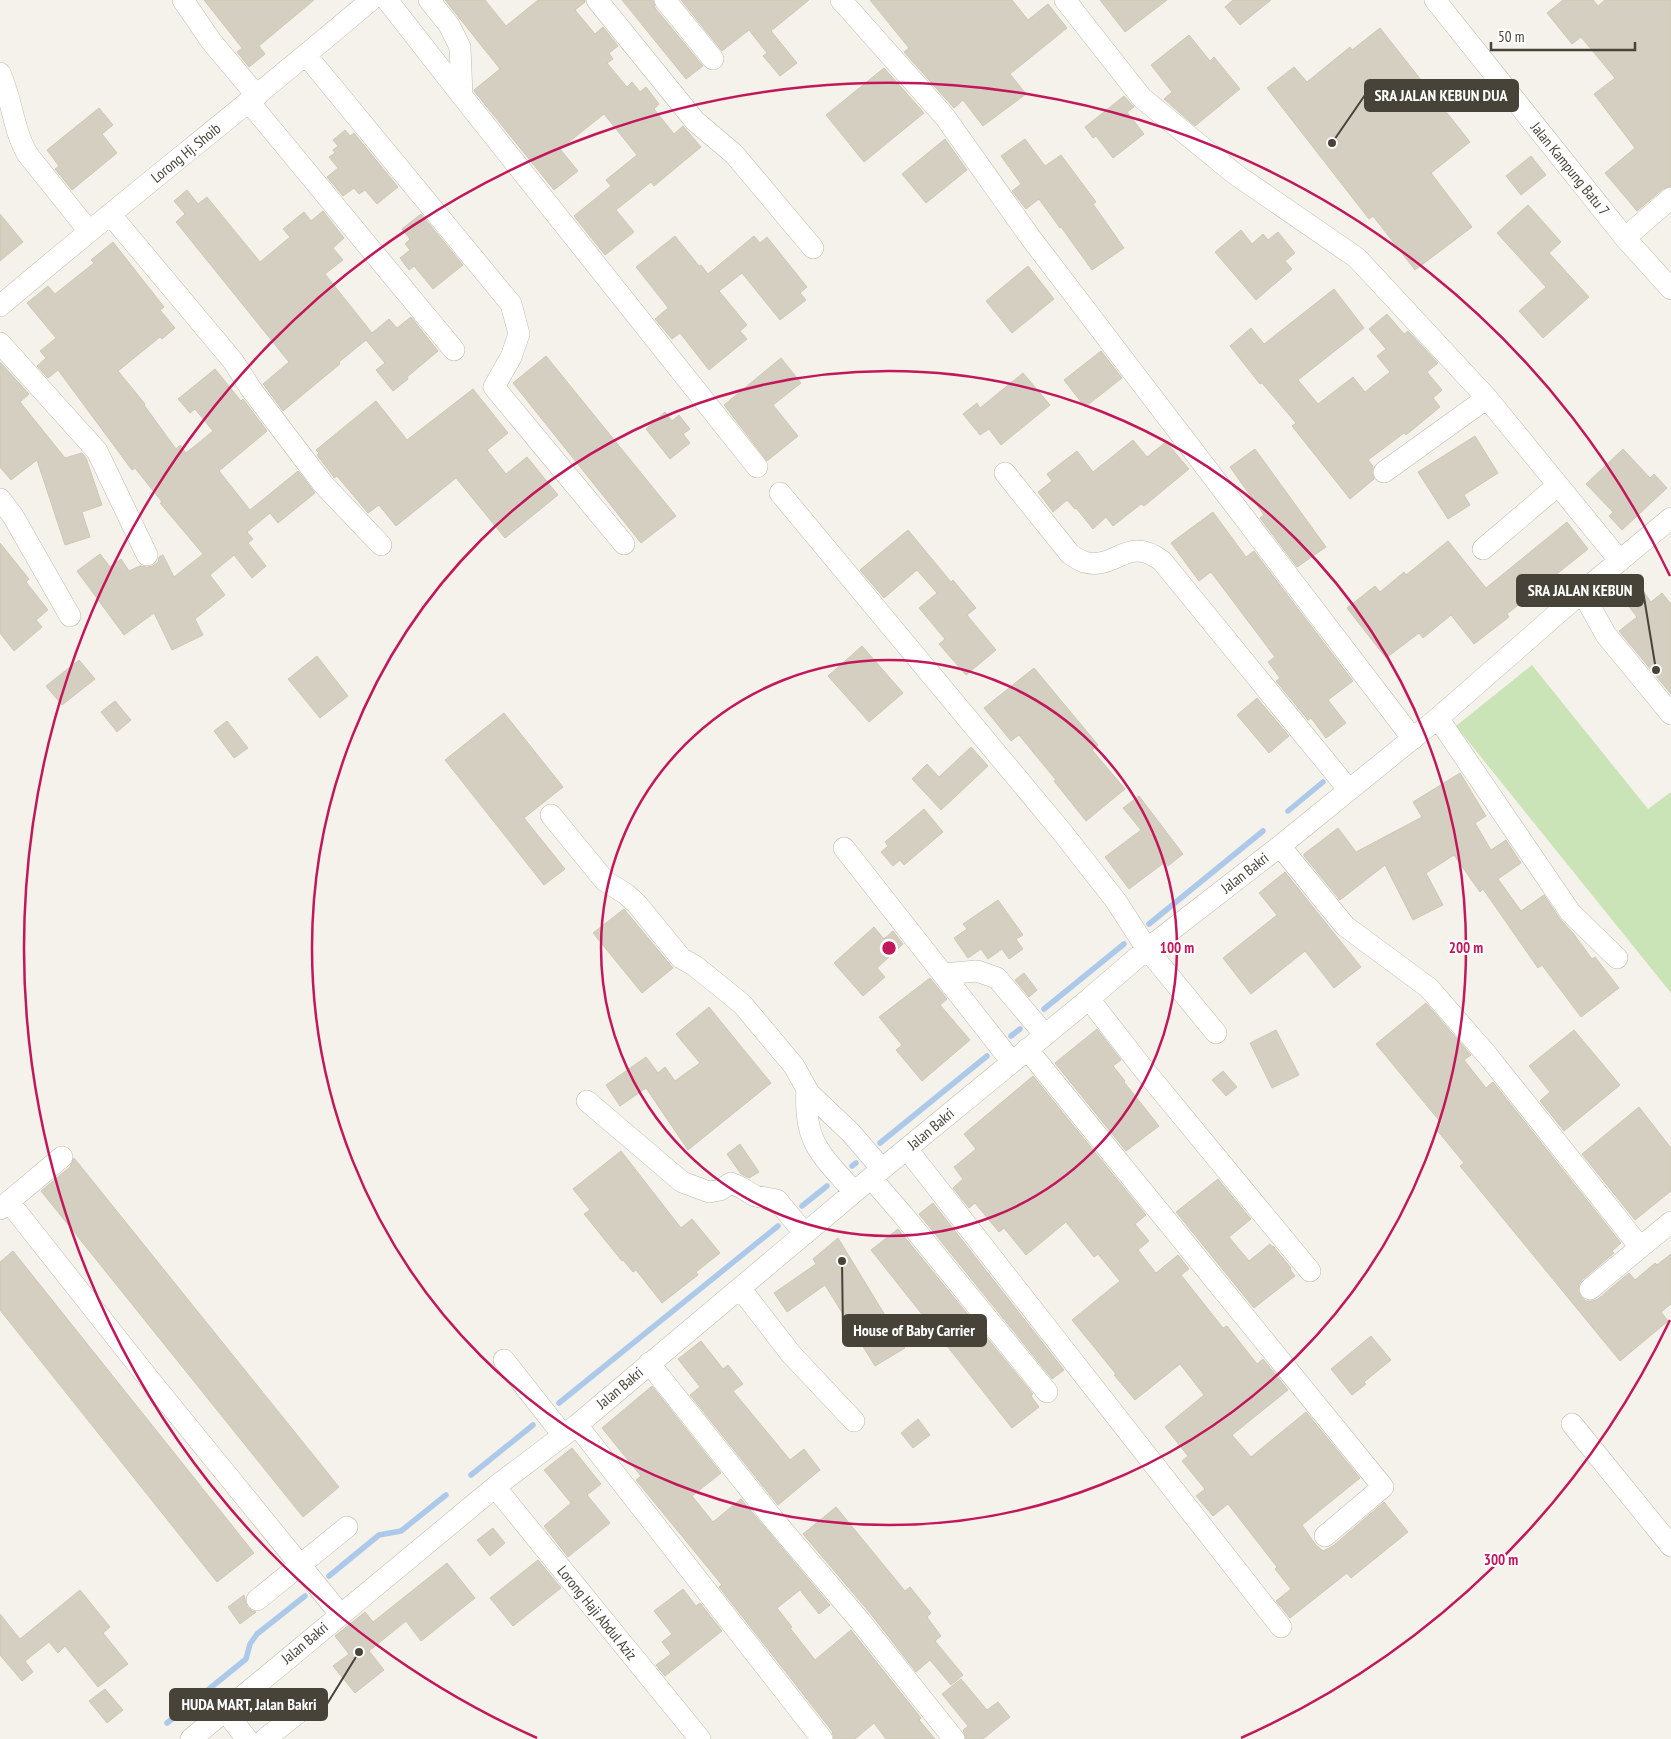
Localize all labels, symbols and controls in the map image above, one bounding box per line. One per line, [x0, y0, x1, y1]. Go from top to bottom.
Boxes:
scale bar [1491, 20, 1635, 52]
text: 50 m [1498, 27, 1524, 46]
callout: SRA JALAN KEBUN DUA [1365, 80, 1518, 111]
text: SRA JALAN KEBUN DUA [1375, 85, 1508, 105]
street label: Jalan Kampung Batu 7 [1526, 117, 1614, 219]
street label: Lorong Hj. Shoib [147, 119, 224, 187]
callout: SRA JALAN KEBUN [1517, 575, 1643, 606]
text: SRA JALAN KEBUN [1528, 580, 1632, 600]
street label: Jalan Bakri [1216, 848, 1272, 898]
text: 100 m [1160, 938, 1194, 957]
text: 200 m [1449, 938, 1483, 957]
centre of rings [880, 939, 898, 957]
street label: Jalan Bakri [903, 1104, 958, 1154]
callout: House of Baby Carrier [843, 1315, 986, 1346]
text: House of Baby Carrier [853, 1320, 975, 1340]
street label: Jalan Bakri [592, 1363, 647, 1413]
text: 300 m [1484, 1550, 1518, 1569]
street label: Lorong Haji Abdul Aziz [554, 1562, 641, 1664]
street label: Jalan Bakri [277, 1618, 332, 1668]
callout: HUDA MART, Jalan Bakri [170, 1689, 327, 1720]
text: HUDA MART, Jalan Bakri [181, 1694, 317, 1714]

